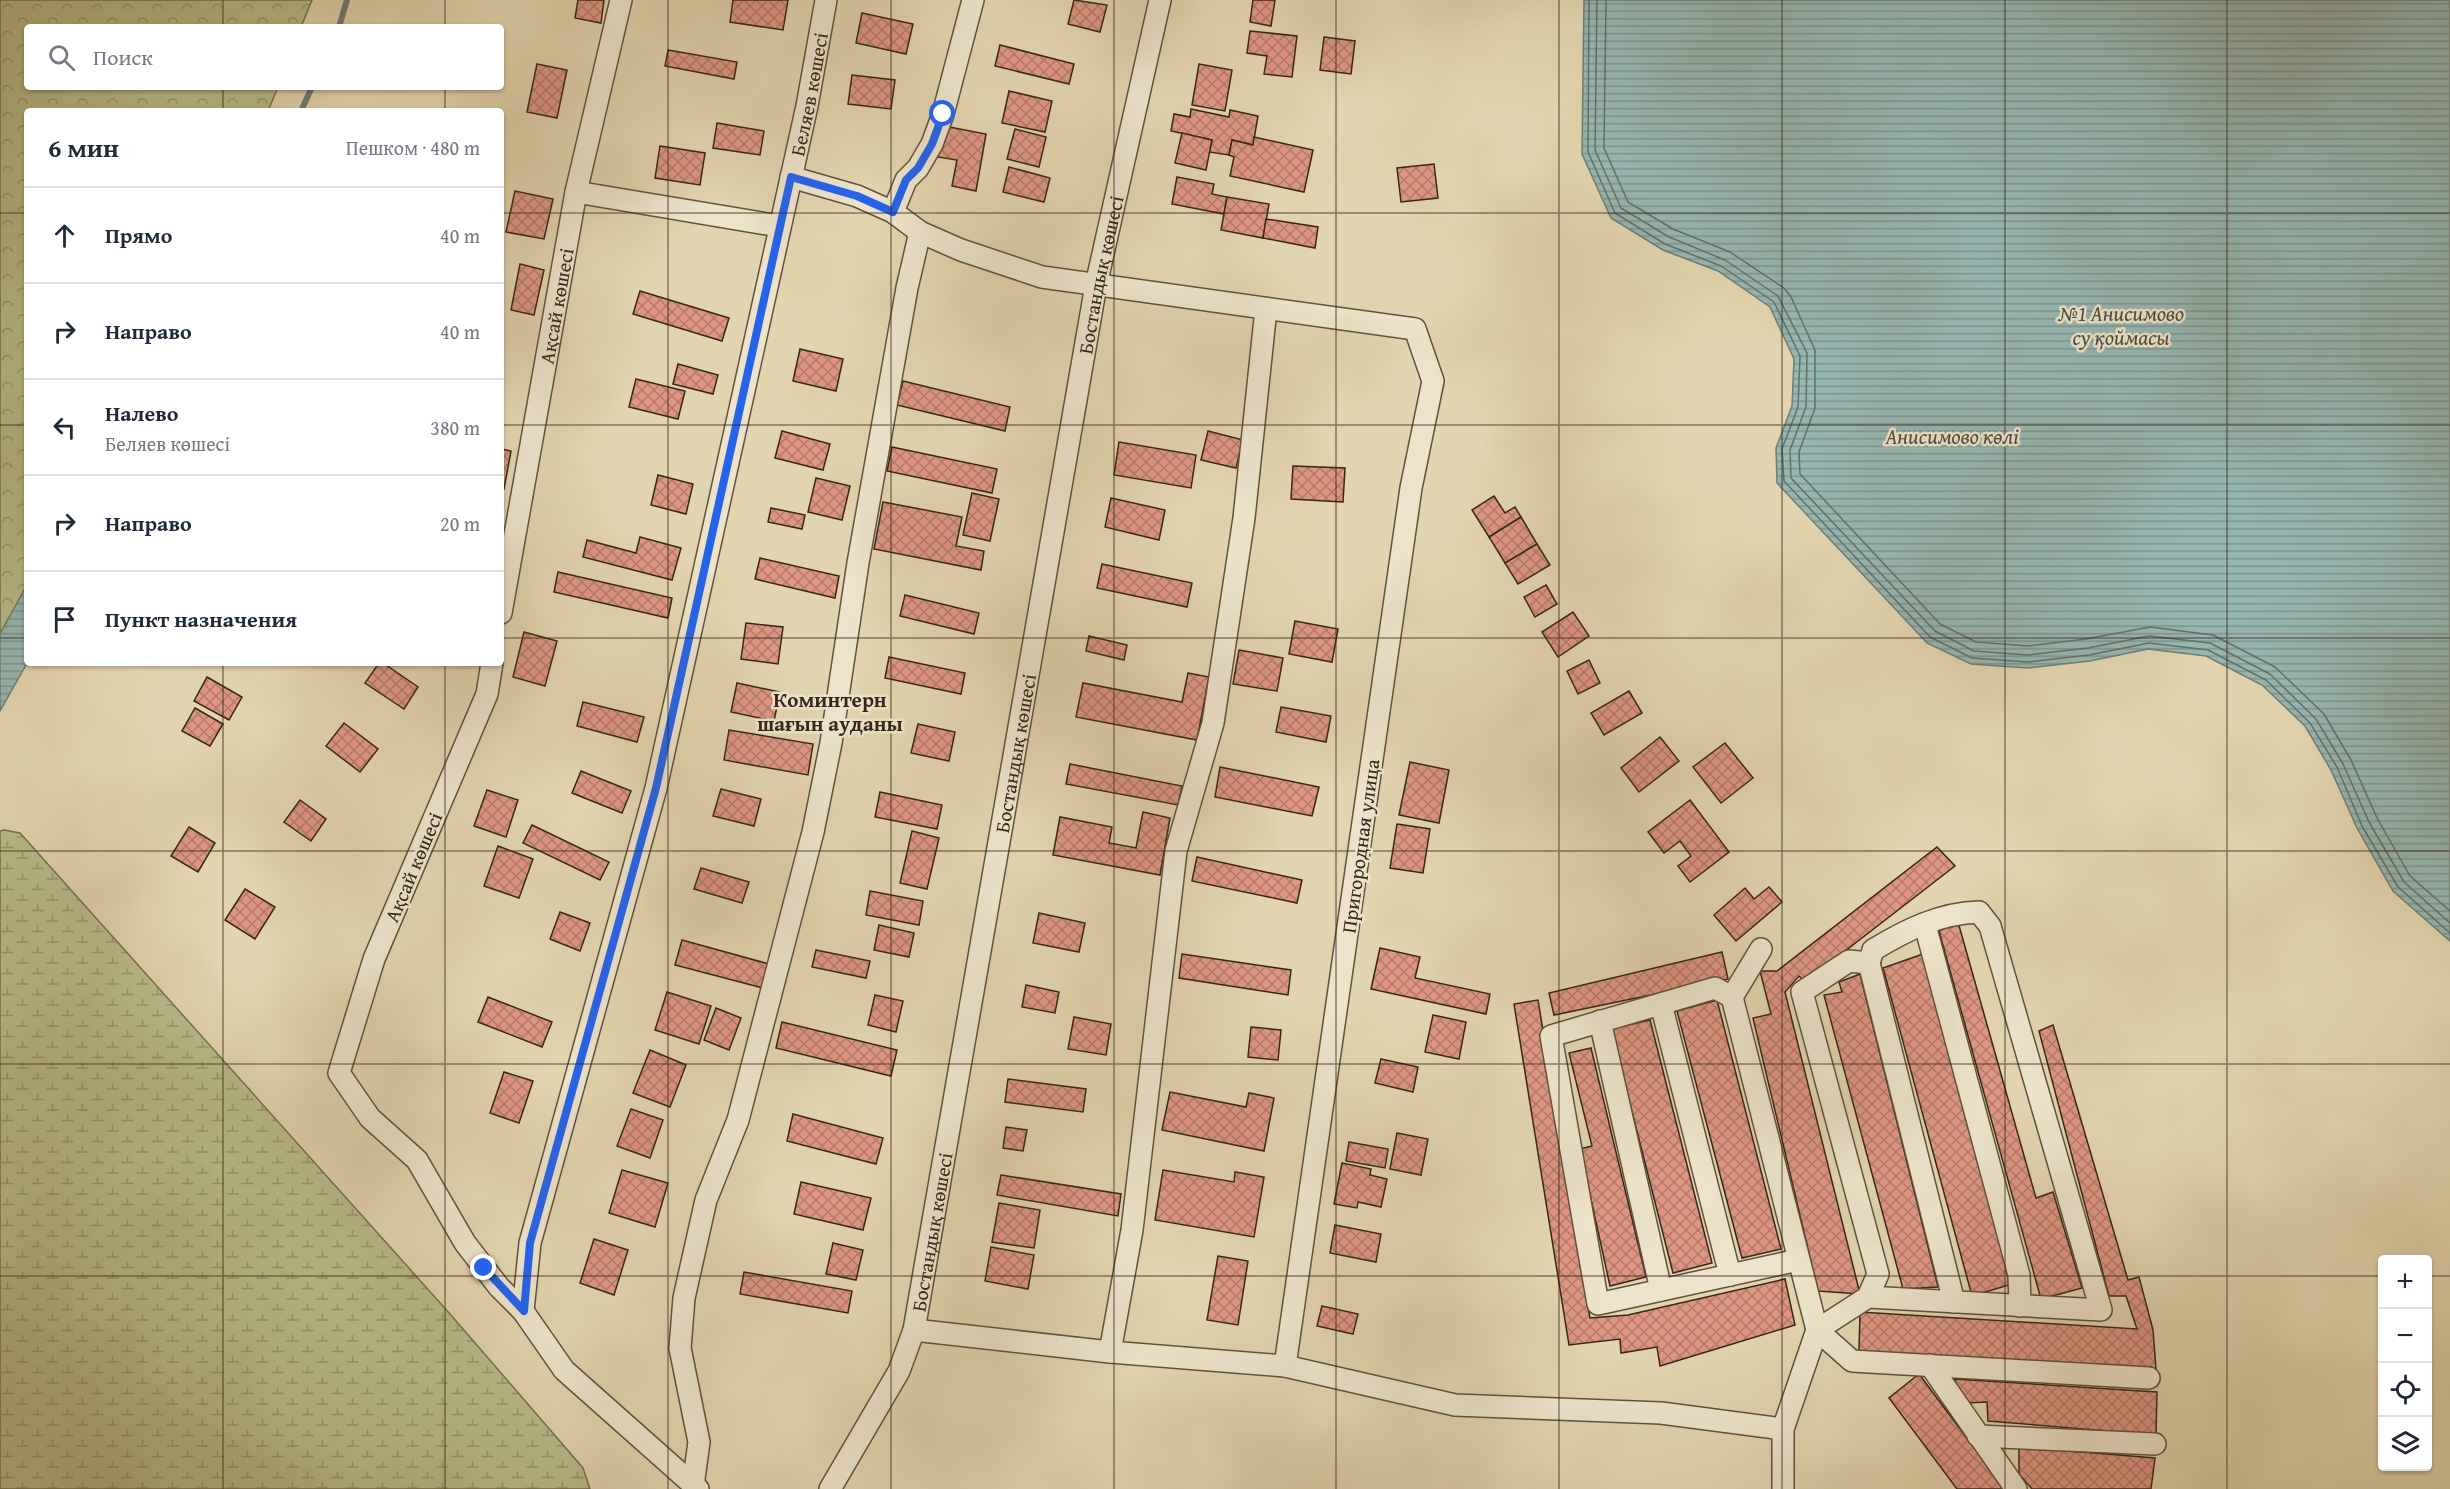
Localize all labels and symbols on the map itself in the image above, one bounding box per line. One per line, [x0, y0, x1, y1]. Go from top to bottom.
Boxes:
street label: Беляев көшесі [782, 30, 834, 159]
route start [929, 100, 955, 126]
street label: Бостандық көшесі [1070, 192, 1130, 356]
street label: Ақсай көшесі [531, 245, 580, 366]
water label: №1 Анисимово су қоймасы [2057, 298, 2184, 353]
water label: Анисимово көлі [1884, 421, 2019, 452]
street label: Бостандық көшесі [986, 671, 1043, 835]
district label: Коминтерн шағын ауданы [757, 684, 903, 739]
street label: Пригородная улица [1333, 756, 1387, 935]
street label: Ақсай көшесі [377, 807, 449, 927]
street label: Бостандық көшесі [903, 1150, 959, 1314]
route end [470, 1254, 496, 1280]

